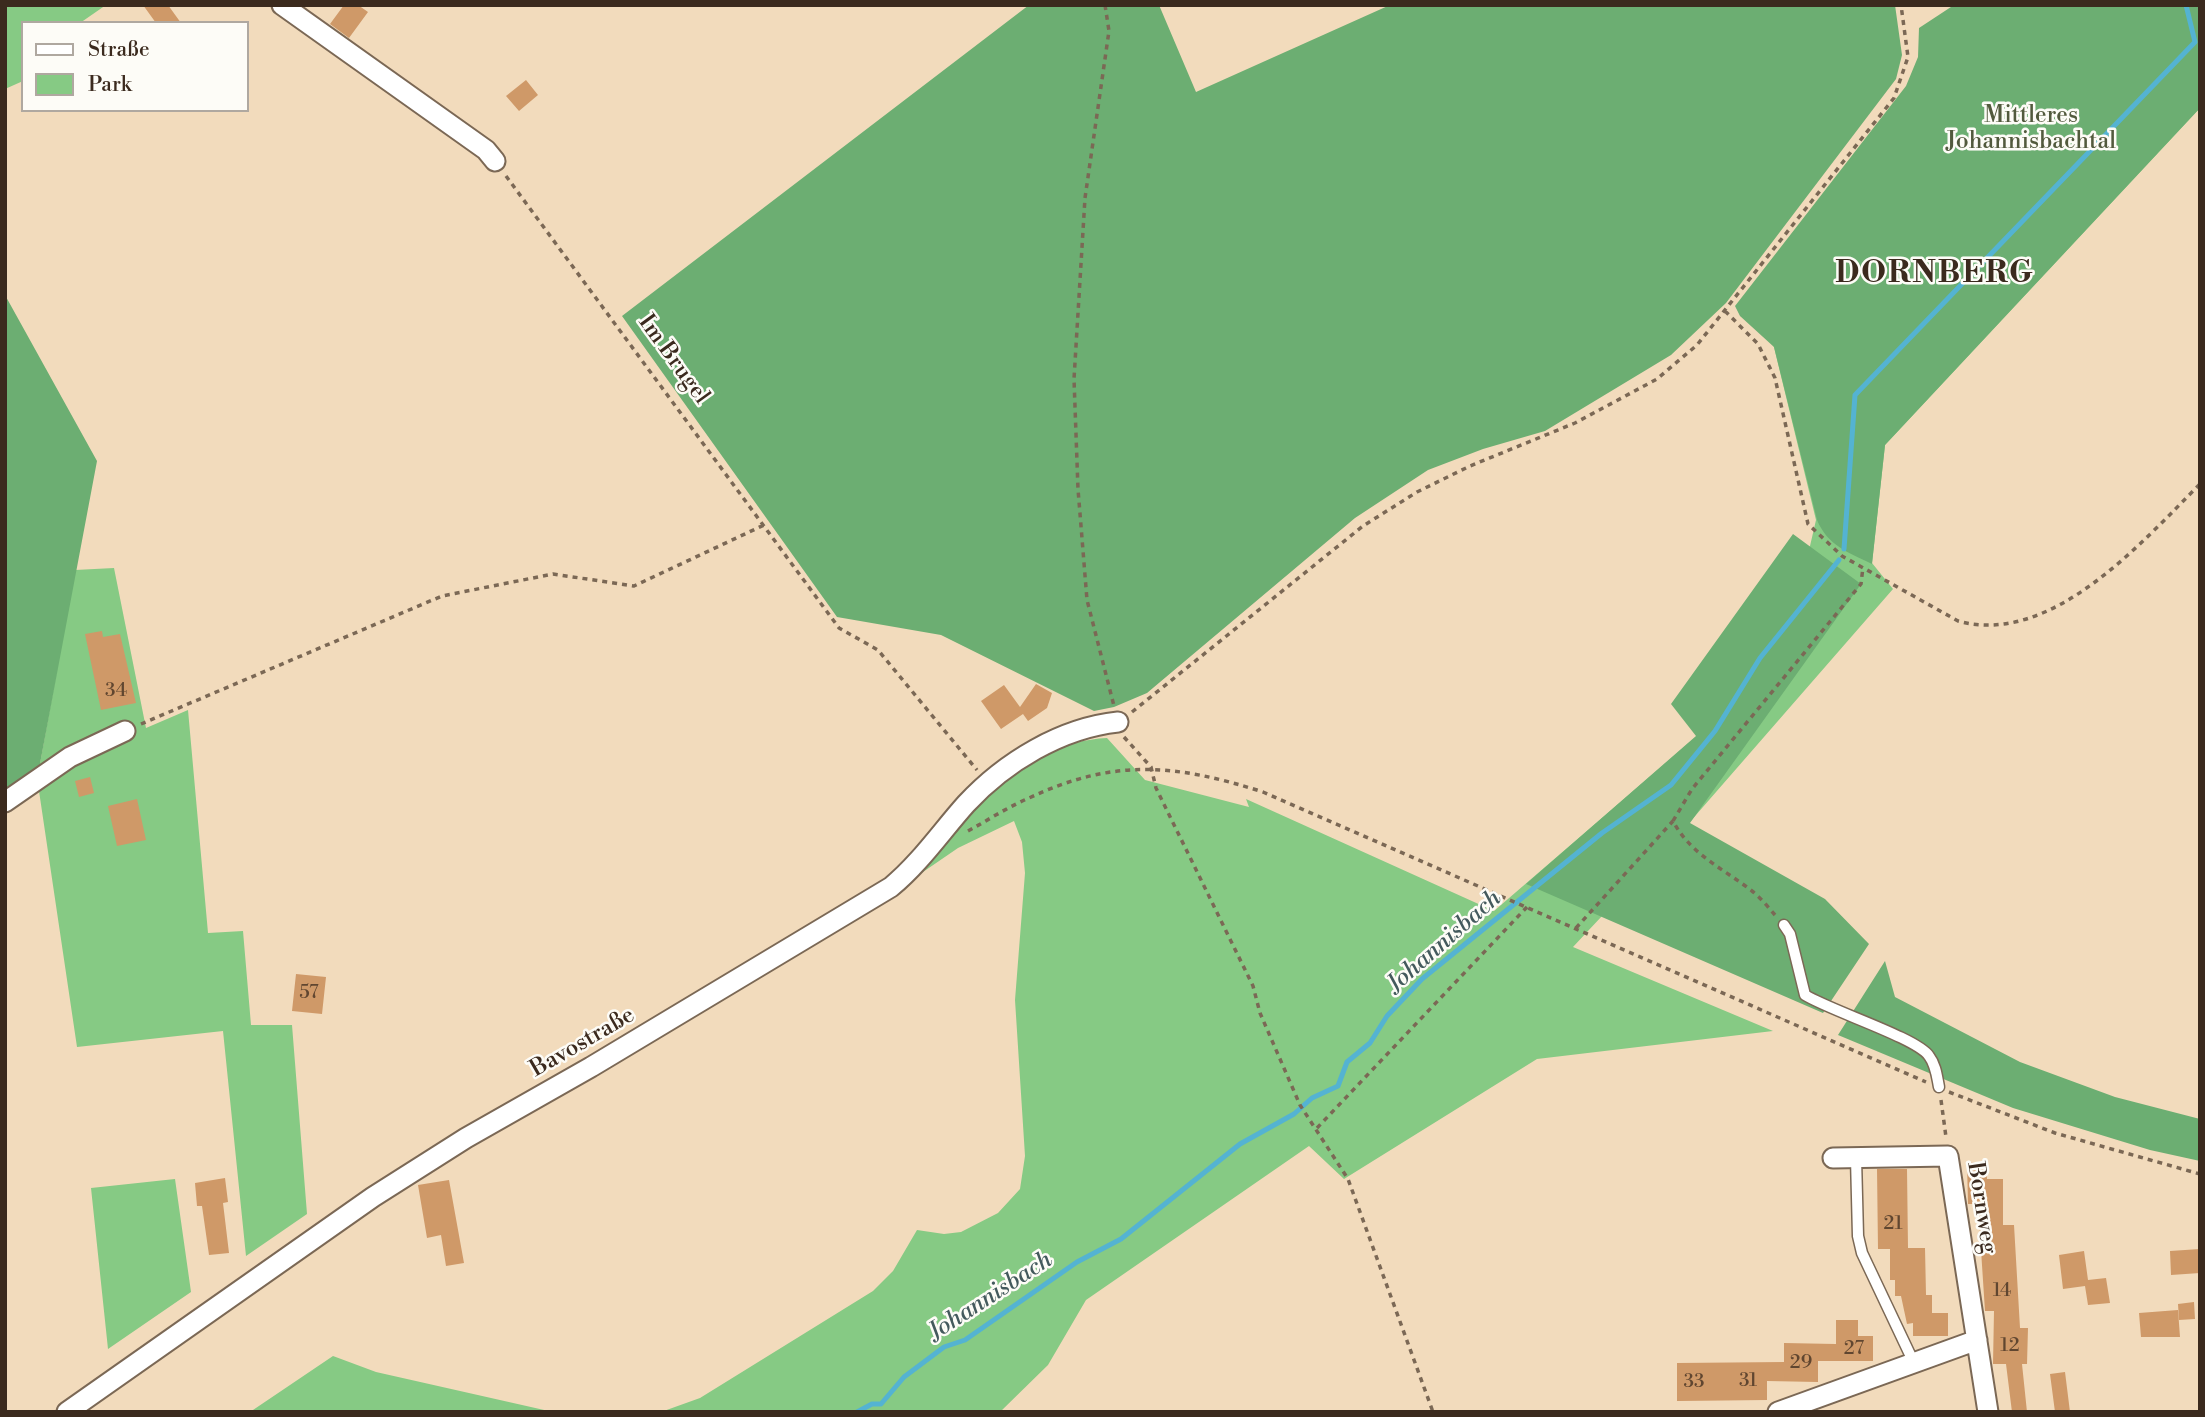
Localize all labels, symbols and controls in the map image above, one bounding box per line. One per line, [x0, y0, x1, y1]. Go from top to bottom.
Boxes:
legend [21, 21, 248, 112]
text: Straße [88, 37, 150, 63]
text: Park [88, 72, 132, 98]
park label: Mittleres Johannisbachtal [1946, 102, 2116, 156]
district label: DORNBERG [1836, 257, 2034, 293]
street label: Im Brugel [631, 310, 715, 410]
house number: 34 [105, 680, 127, 702]
water label: Johannisbach [1382, 885, 1508, 999]
house number: 57 [299, 982, 319, 1004]
street label: Bavostraße [526, 1002, 640, 1084]
street label: Bornweg [1960, 1160, 2002, 1256]
house number: 21 [1883, 1213, 1903, 1235]
water label: Johannisbach [924, 1246, 1058, 1348]
house number: 14 [1993, 1280, 2011, 1302]
house number: 12 [2000, 1335, 2020, 1357]
house number: 27 [1844, 1338, 1864, 1360]
house number: 29 [1790, 1352, 1812, 1374]
house number: 31 [1739, 1370, 1757, 1392]
house number: 33 [1684, 1371, 1704, 1393]

